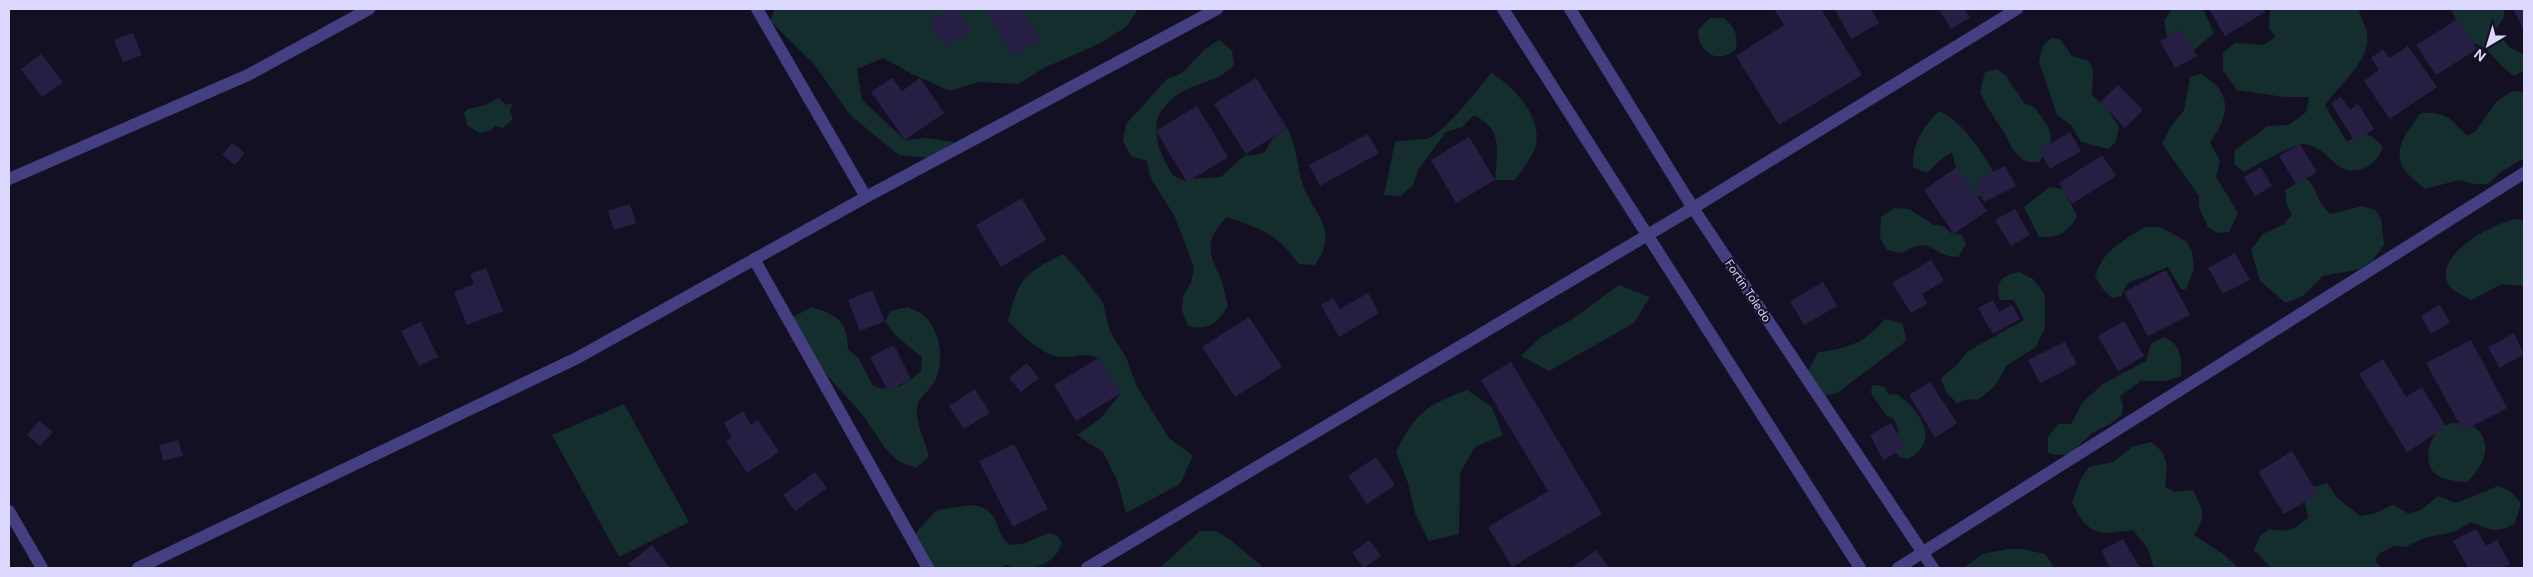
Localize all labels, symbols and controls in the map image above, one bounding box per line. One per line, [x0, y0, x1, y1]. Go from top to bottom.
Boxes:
north arrow [2463, 20, 2513, 70]
text: N [2470, 45, 2490, 65]
street label: Fortín Toledo [1721, 257, 1775, 325]

